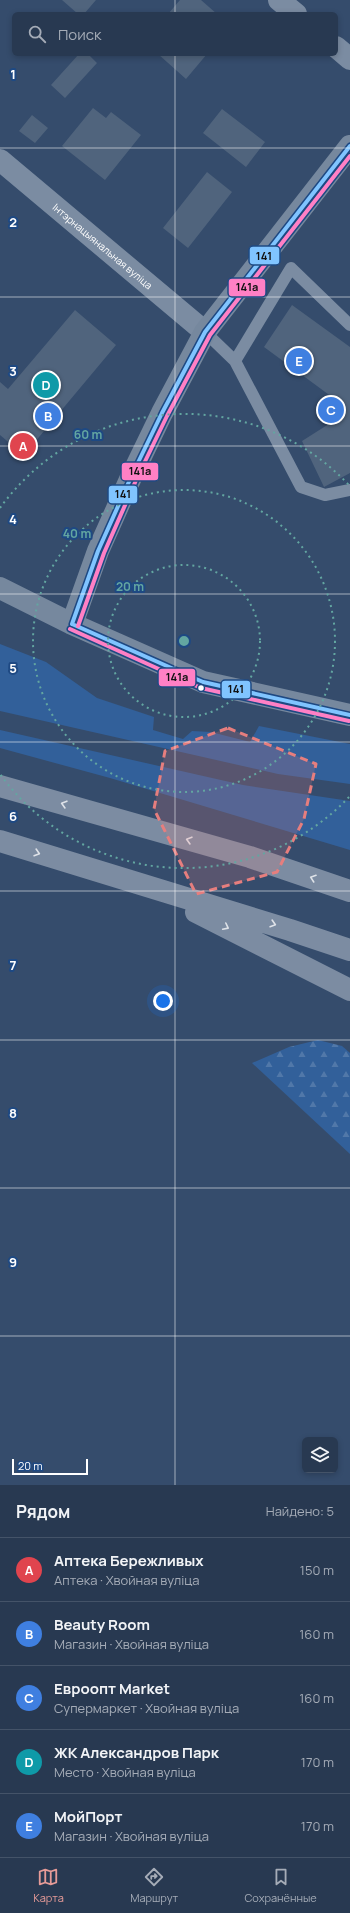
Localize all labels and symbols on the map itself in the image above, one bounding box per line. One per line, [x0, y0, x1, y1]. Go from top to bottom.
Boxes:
text: 1 [10, 65, 16, 83]
street label: Інтэрнацыянальная вуліца [50, 200, 156, 292]
text: 2 [9, 213, 17, 231]
line badge: 141 [249, 246, 280, 265]
text: 141 [256, 248, 272, 263]
line badge: 141а [228, 278, 266, 297]
text: 141а [236, 279, 258, 294]
pin: E [286, 346, 312, 376]
text: 3 [9, 362, 17, 380]
pin: D [33, 370, 59, 400]
pin: C [318, 395, 344, 425]
pin: B [35, 401, 61, 431]
text: 60 m [74, 426, 102, 443]
pin: A [10, 431, 36, 461]
line badge: 141а [121, 462, 159, 481]
text: 141а [129, 463, 151, 478]
line badge: 141 [108, 485, 138, 504]
text: 141 [115, 486, 131, 501]
text: 4 [9, 510, 17, 528]
text: 40 m [63, 525, 91, 542]
text: 20 m [116, 578, 144, 595]
centre of rings [177, 634, 191, 648]
text: 5 [9, 659, 17, 677]
line badge: 141а [158, 668, 196, 687]
text: 141а [166, 669, 188, 684]
line badge: 141 [221, 680, 251, 699]
text: 141 [228, 681, 244, 696]
unlabelled marker [196, 683, 206, 693]
one-way arrow [61, 801, 67, 809]
text: 6 [9, 807, 17, 825]
one-way arrow [186, 836, 193, 845]
one-way arrow [34, 848, 41, 857]
one-way arrow [310, 874, 317, 883]
one-way arrow [269, 919, 276, 928]
one-way arrow [222, 922, 230, 930]
text: 7 [10, 956, 17, 974]
your location [153, 991, 173, 1011]
text: 8 [9, 1104, 17, 1122]
text: 9 [9, 1253, 17, 1271]
scale bar [12, 1457, 88, 1476]

